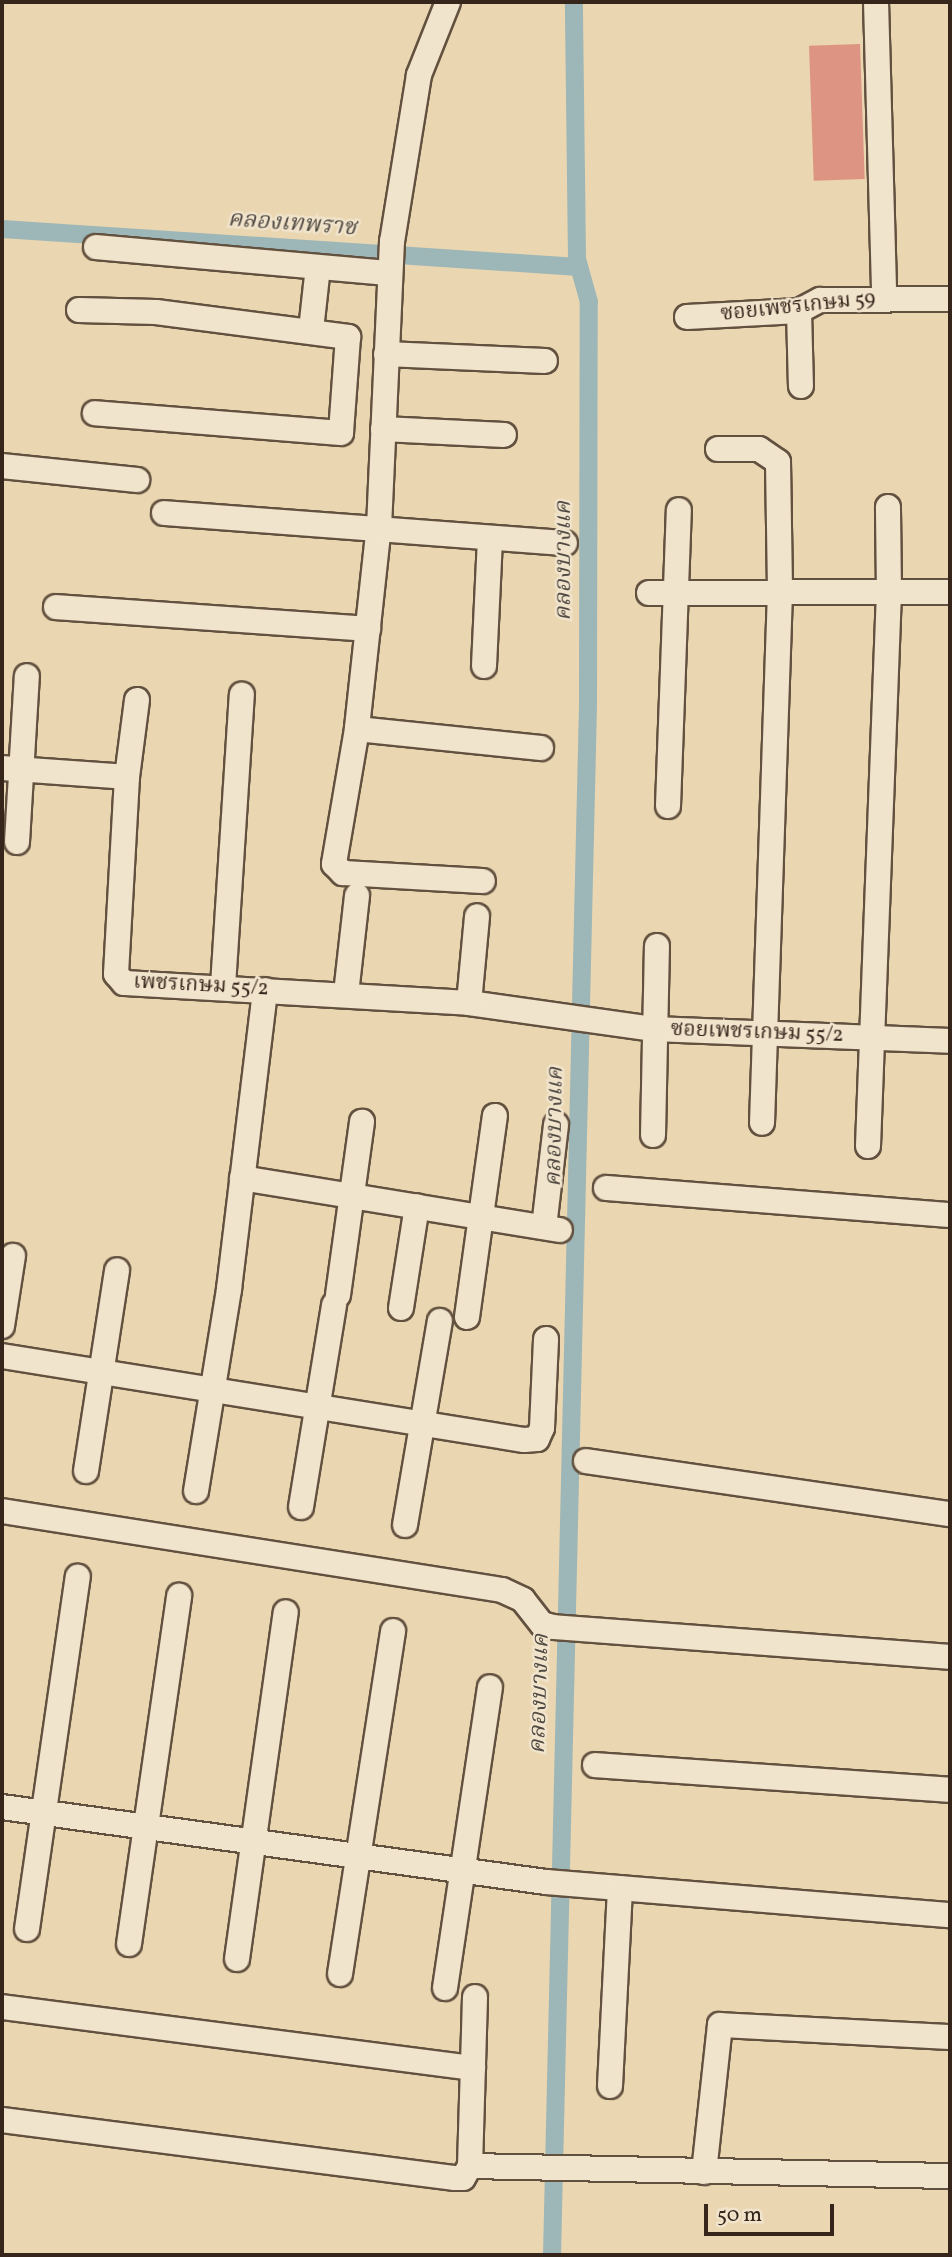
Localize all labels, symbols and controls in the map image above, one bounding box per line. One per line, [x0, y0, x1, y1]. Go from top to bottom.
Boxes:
water label: คลองเทพราช [227, 206, 357, 242]
street label: ซอยเพชรเกษม 59 [719, 286, 877, 328]
water label: คลองบางแค [550, 501, 578, 621]
street label: เพชรเกษม 55/2 [133, 970, 269, 1002]
street label: ซอยเพชรเกษม 55/2 [670, 1017, 844, 1049]
water label: คลองบางแค [540, 1067, 570, 1187]
water label: คลองบางแค [524, 1634, 556, 1754]
scale bar [707, 2190, 836, 2234]
text: 50 m [717, 2201, 762, 2230]

